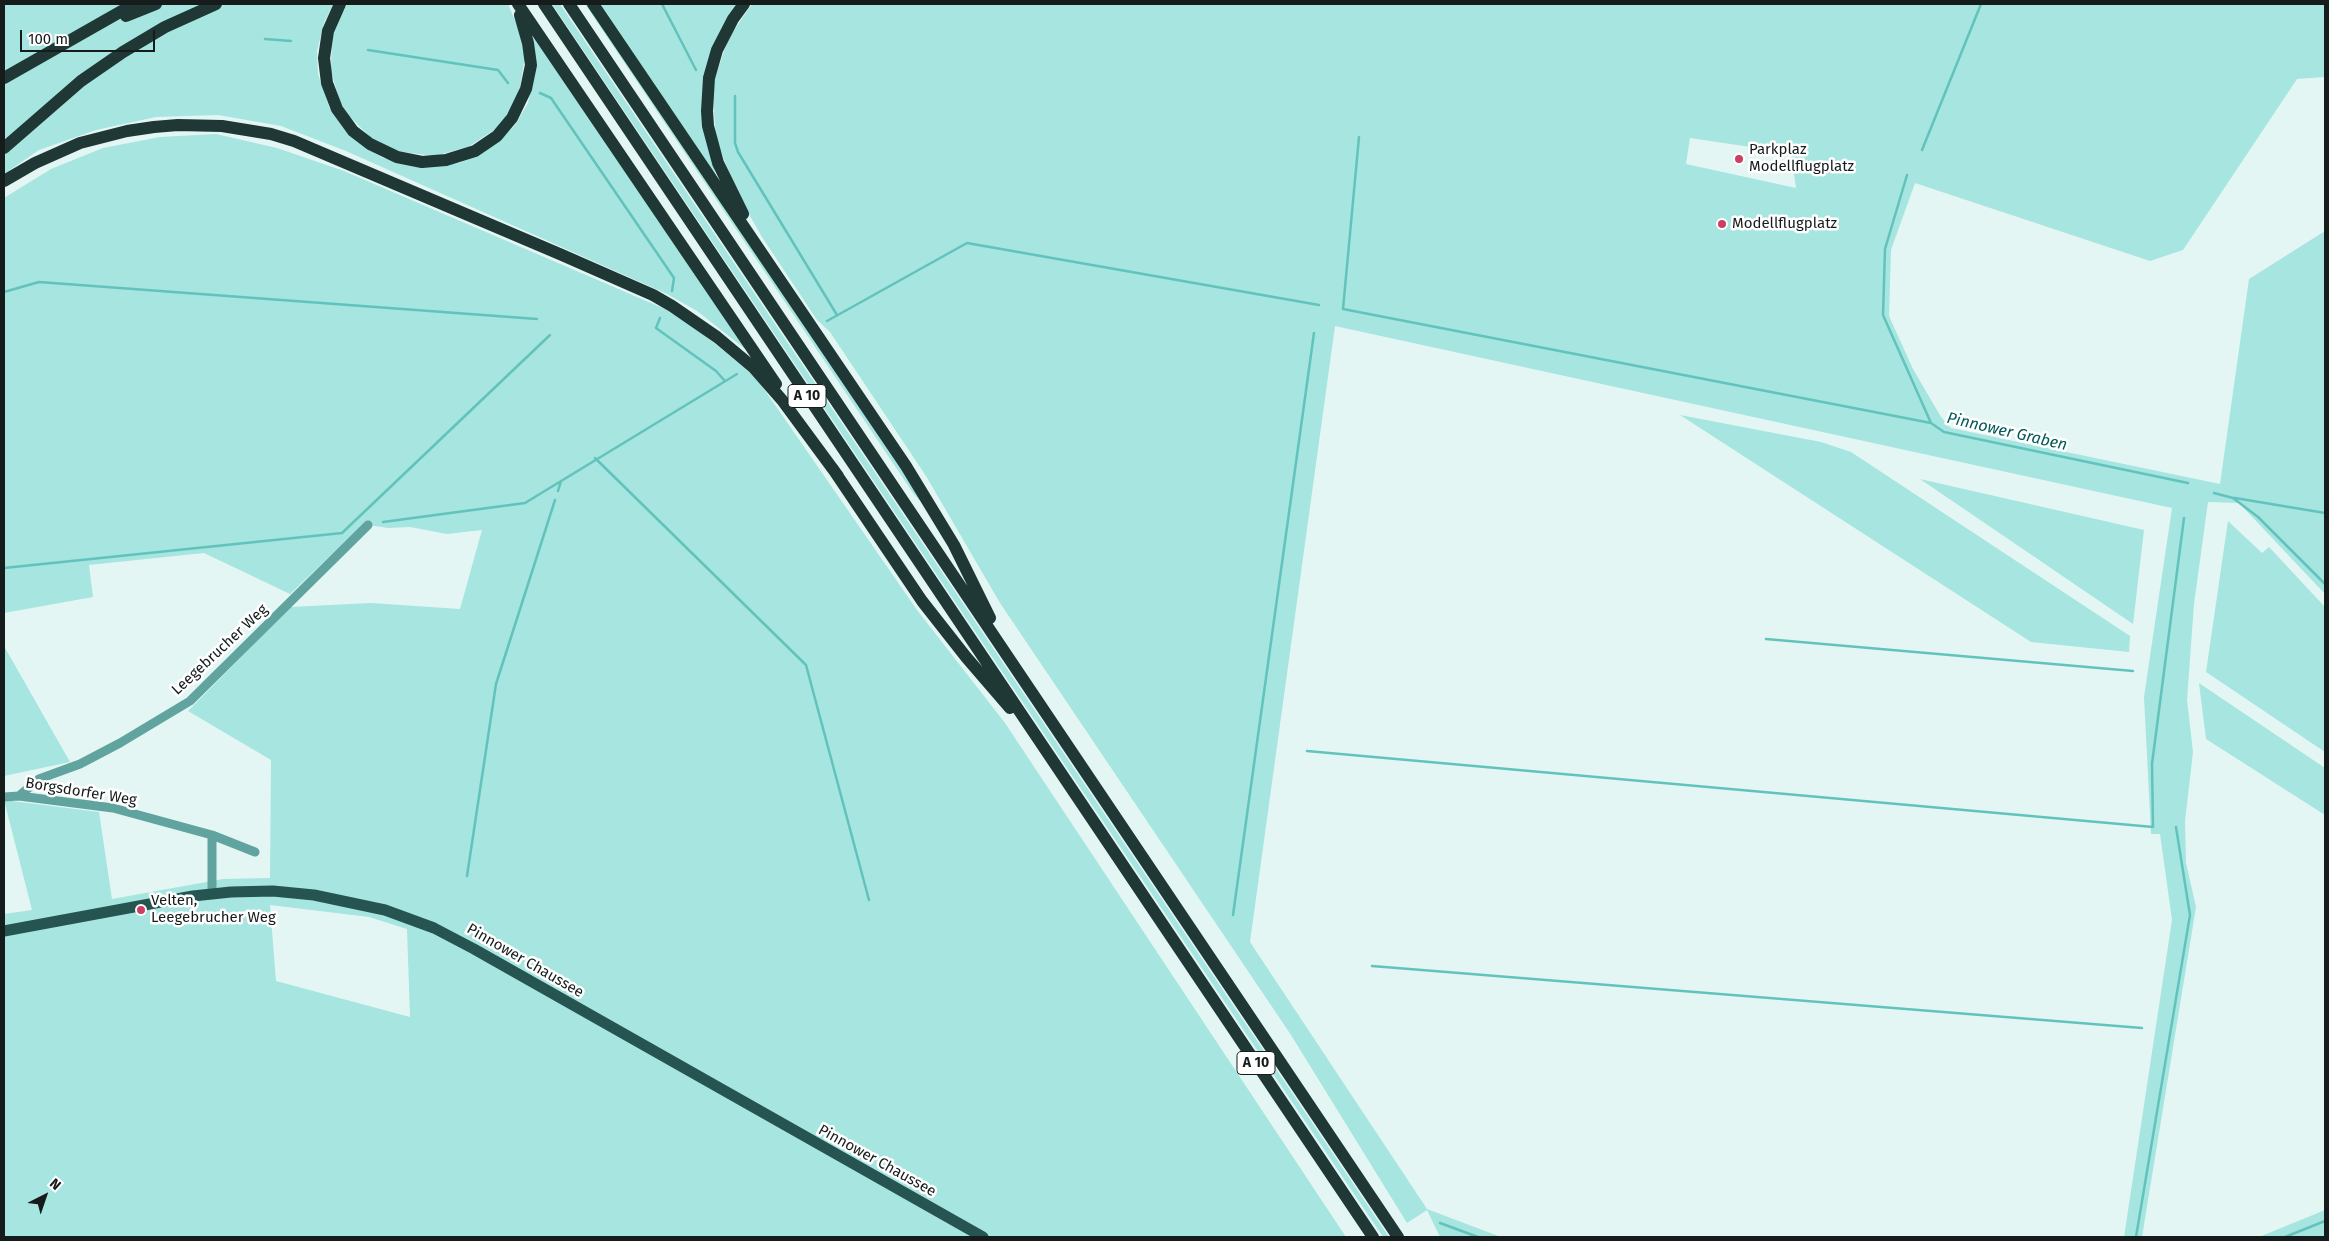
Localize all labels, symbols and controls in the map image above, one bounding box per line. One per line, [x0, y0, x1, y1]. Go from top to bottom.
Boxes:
scale bar [22, 20, 158, 52]
text: 100 m [28, 30, 68, 48]
place label: Parkplaz Modellflugplatz [1749, 141, 1854, 176]
marker: Parkplaz Modellflugplatz [1733, 153, 1745, 165]
place label: Modellflugplatz [1732, 215, 1837, 233]
marker: Modellflugplatz [1716, 218, 1728, 230]
road number: A 10 [788, 384, 826, 408]
water label: Pinnower Graben [1945, 409, 2069, 455]
street label: Leegebrucher Weg [168, 601, 272, 699]
street label: Borgsdorfer Weg [24, 774, 138, 810]
place label: Velten, Leegebrucher Weg [151, 892, 276, 927]
marker: Velten, Leegebrucher Weg [135, 904, 147, 916]
street label: Pinnower Chaussee [463, 920, 587, 1002]
road number: A 10 [1237, 1052, 1275, 1074]
street label: Pinnower Chaussee [815, 1121, 939, 1201]
north arrow [20, 1171, 70, 1221]
text: N [46, 1175, 64, 1194]

